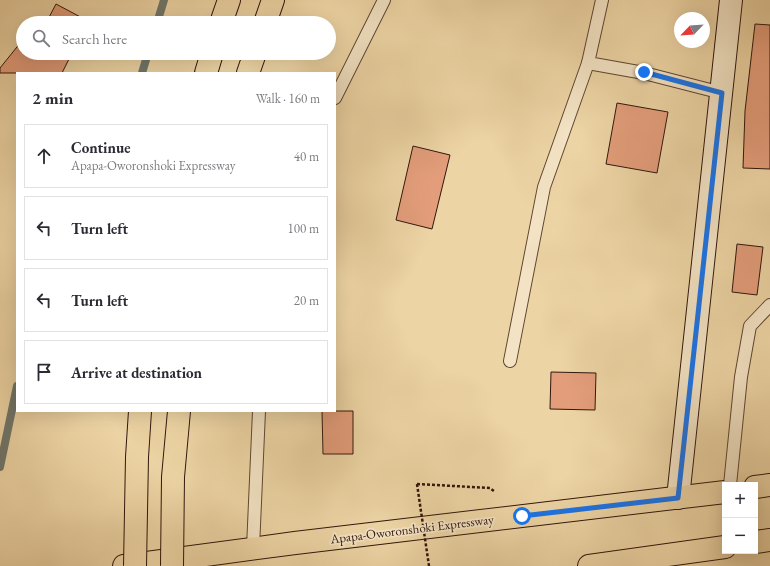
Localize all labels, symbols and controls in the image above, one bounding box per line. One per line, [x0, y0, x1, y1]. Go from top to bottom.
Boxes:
north arrow [674, 12, 710, 48]
search box [16, 16, 336, 60]
icon: search [30, 27, 52, 49]
text: Search here [62, 29, 127, 48]
route end [635, 63, 653, 81]
text: 2 min [32, 87, 73, 109]
text: Walk · 160 m [256, 90, 320, 107]
text: Continue [71, 138, 131, 157]
icon: ahead [33, 145, 55, 167]
text: 40 m [294, 148, 319, 165]
text: Apapa-Oworonshoki Expressway [71, 157, 235, 174]
icon: left [33, 217, 55, 239]
text: Turn left [71, 219, 128, 238]
text: 100 m [288, 220, 319, 237]
icon: left [33, 289, 55, 311]
text: Turn left [71, 291, 128, 310]
text: 20 m [294, 292, 319, 309]
icon: arrive [33, 361, 55, 383]
text: Arrive at destination [71, 363, 202, 382]
map controls [722, 482, 758, 554]
button: + [722, 482, 758, 518]
route start [513, 507, 531, 525]
street label: Apapa-Oworonshoki Expressway [328, 511, 495, 548]
button: − [722, 518, 758, 554]

